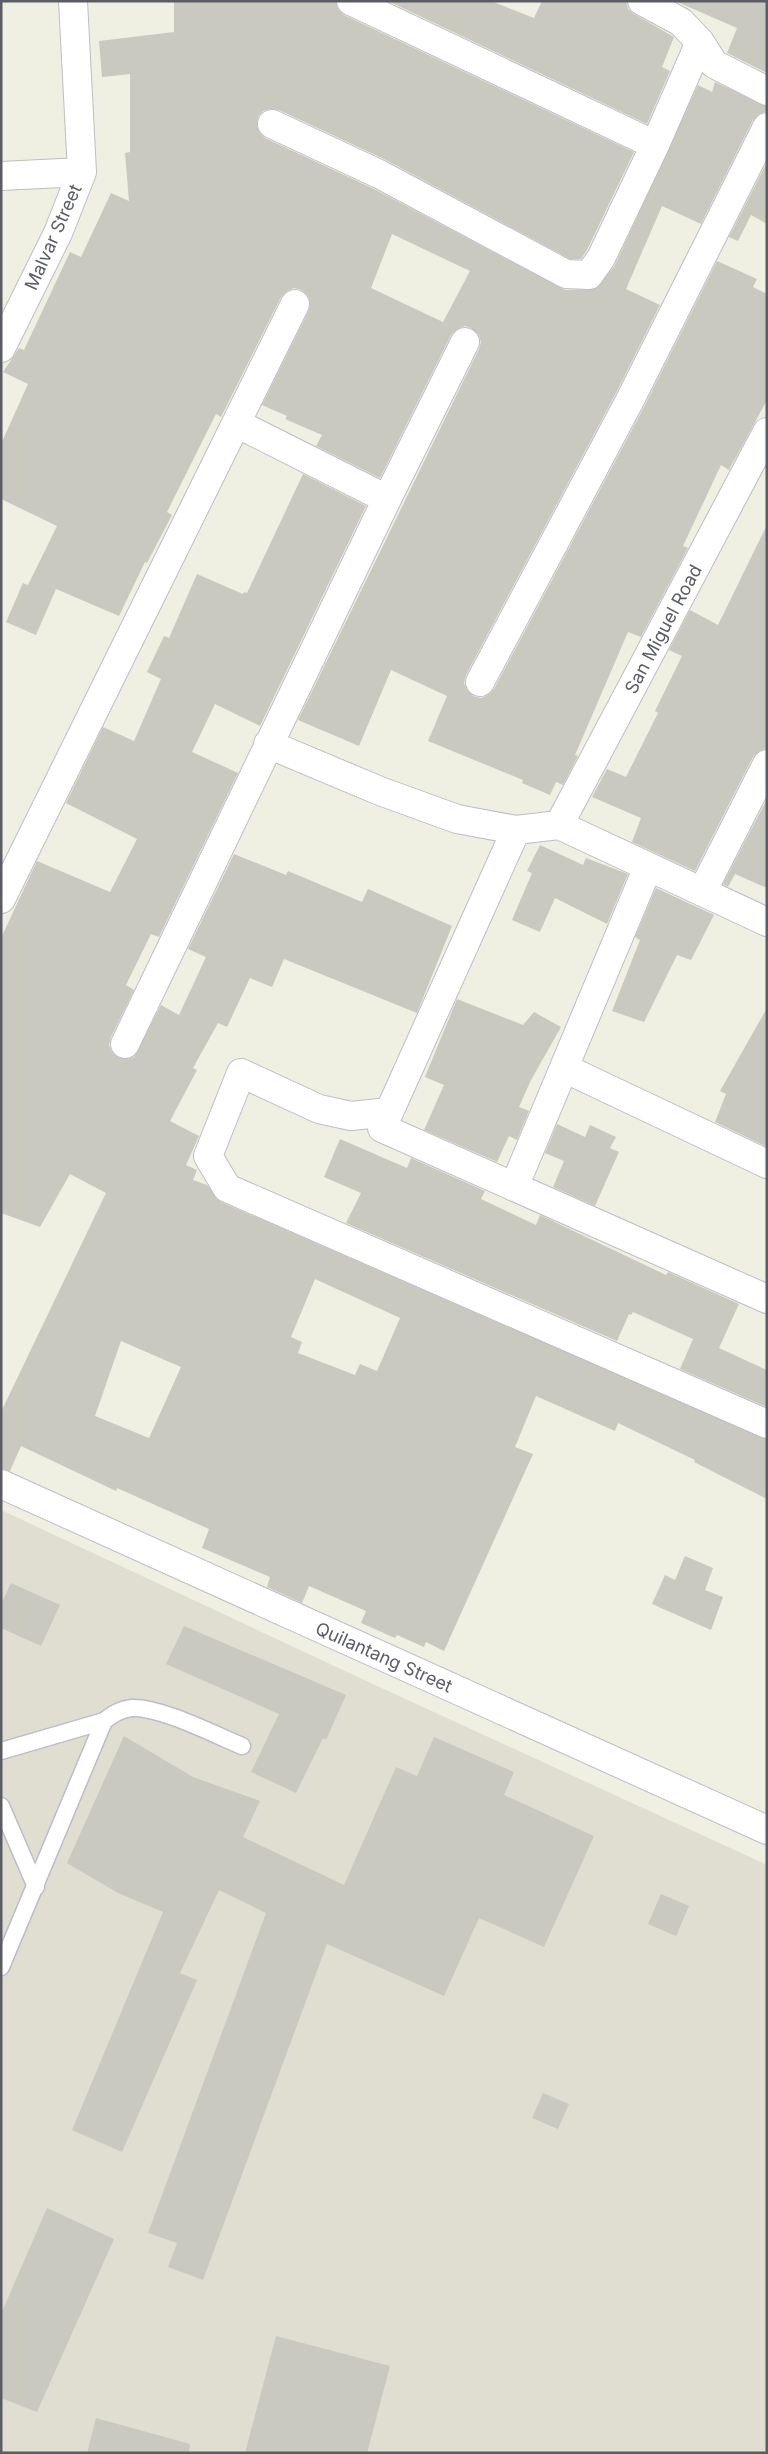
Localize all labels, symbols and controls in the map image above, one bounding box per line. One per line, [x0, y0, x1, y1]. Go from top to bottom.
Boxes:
street label: Malvar Street [20, 181, 86, 293]
street label: San Miguel Road [620, 561, 706, 697]
street label: Quilantang Street [312, 1617, 456, 1697]

